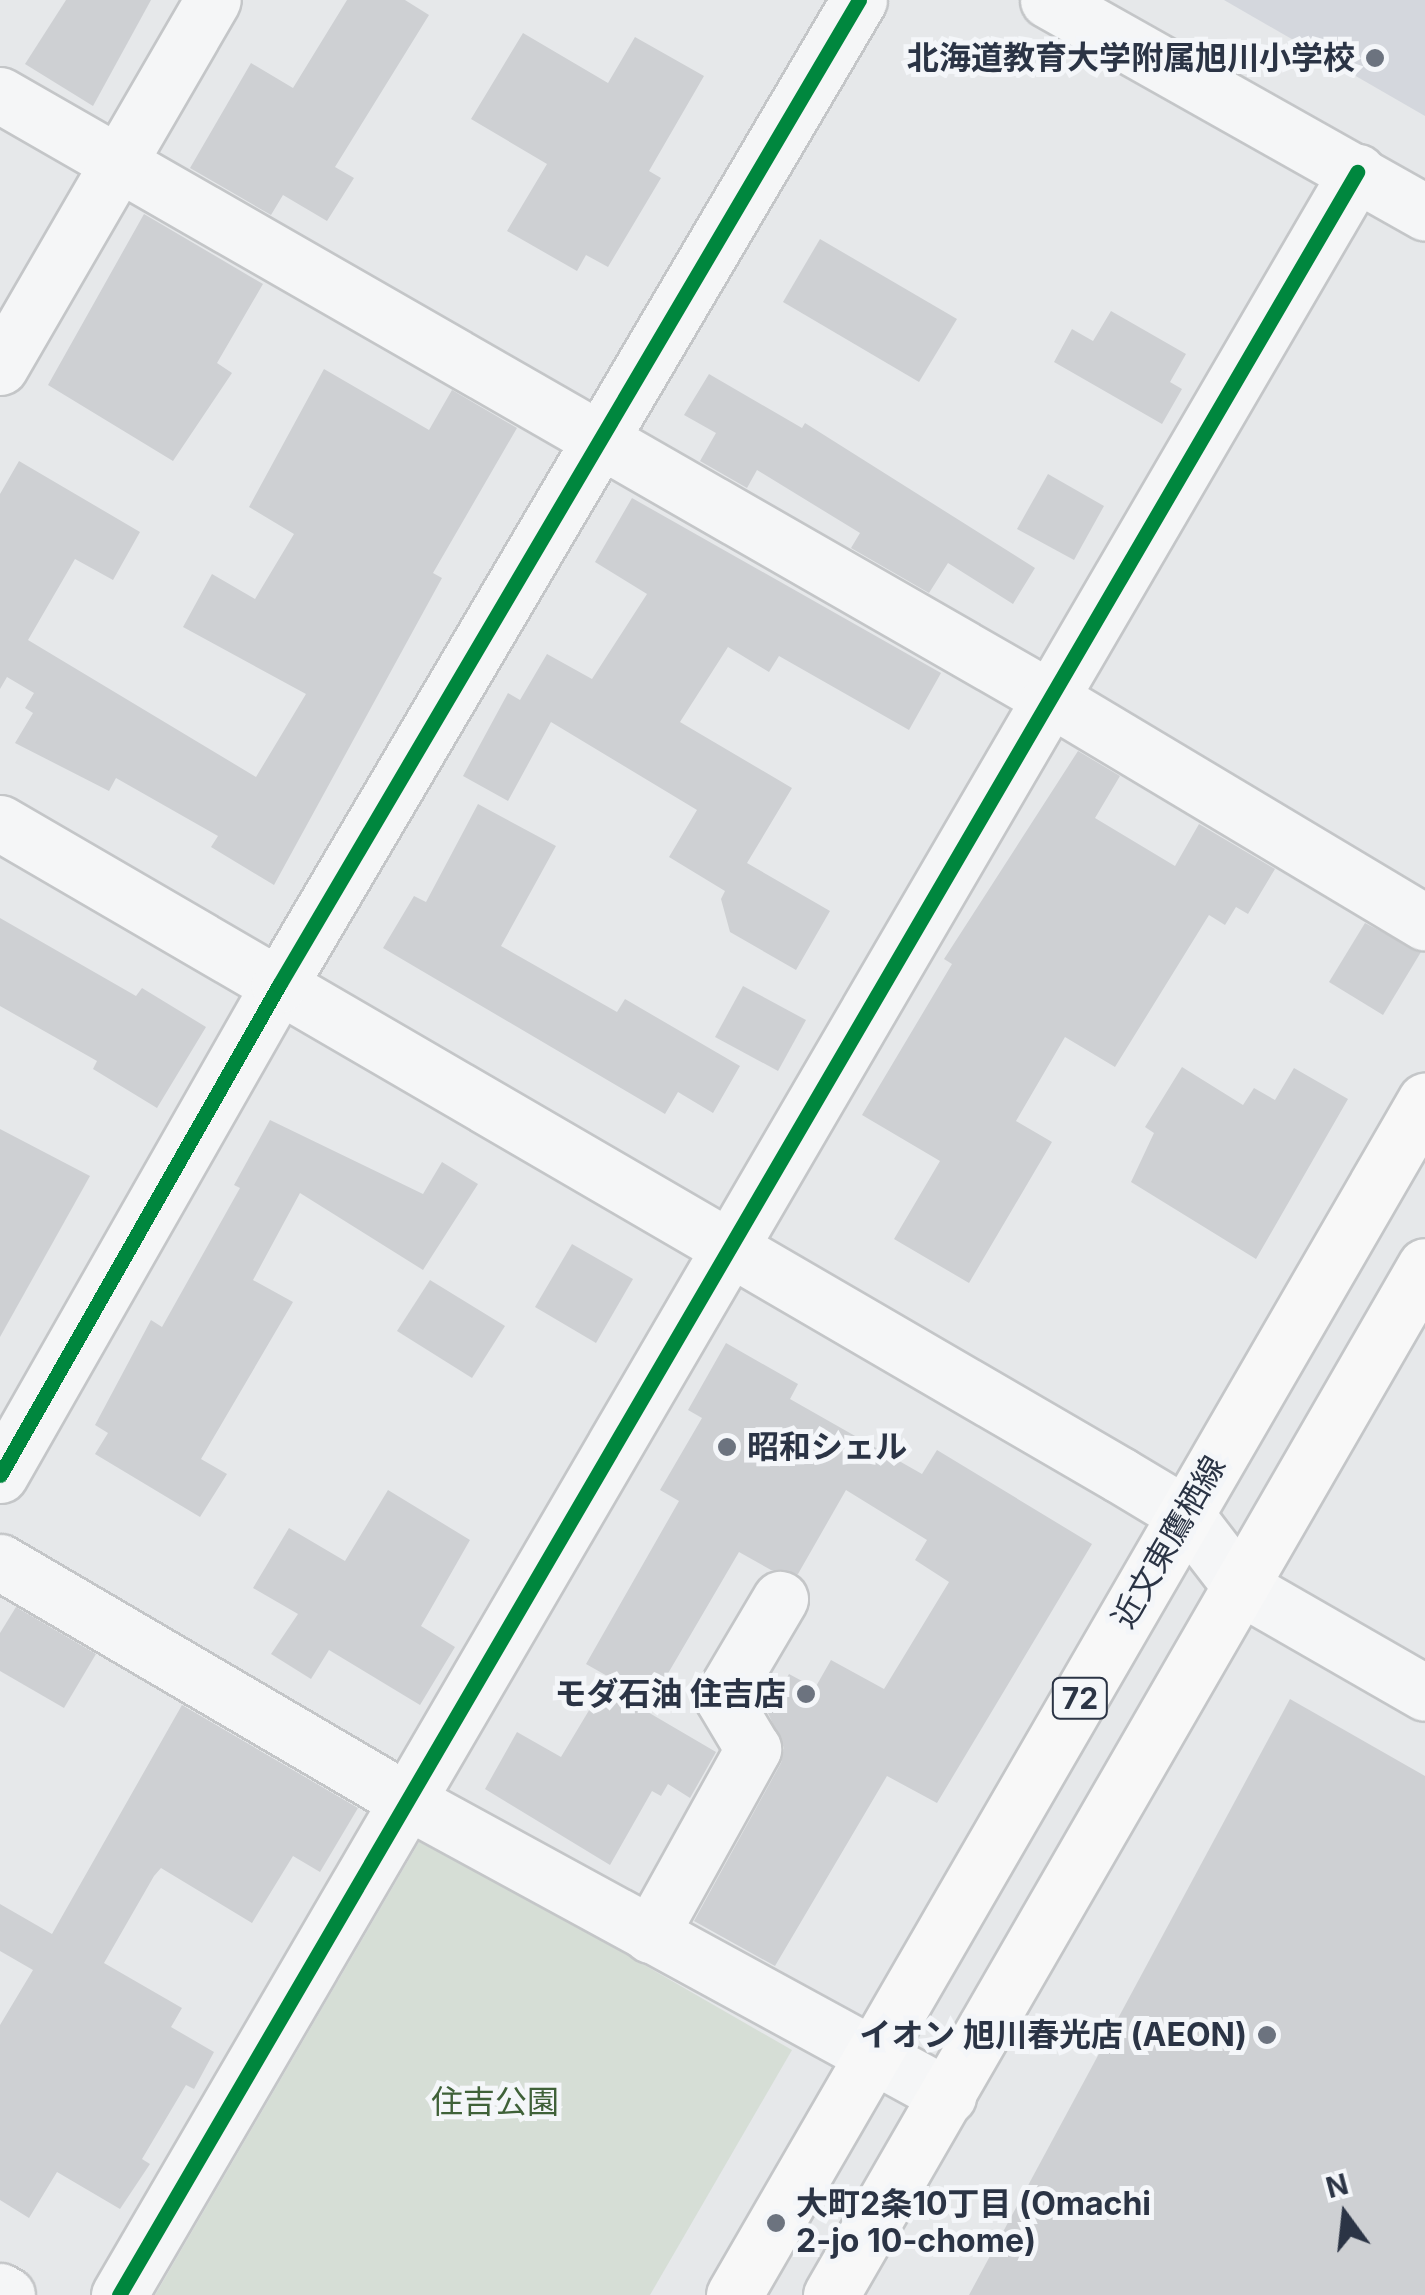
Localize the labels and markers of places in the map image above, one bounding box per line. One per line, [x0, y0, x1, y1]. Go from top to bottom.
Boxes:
place label: 北海道教育大学附属旭川小学校 [907, 39, 1355, 77]
marker: 北海道教育大学附属旭川小学校 [1364, 47, 1386, 69]
place label: 昭和シェル [747, 1428, 907, 1466]
marker: 昭和シェル [716, 1436, 738, 1458]
place label: モダ石油 住吉店 [554, 1675, 786, 1713]
marker: モダ石油 住吉店 [795, 1683, 817, 1705]
place label: イオン 旭川春光店 (AEON) [859, 2016, 1247, 2054]
marker: イオン 旭川春光店 (AEON) [1256, 2024, 1278, 2046]
place label: 大町2条10丁目 (Omachi 2-jo 10-chome) [796, 2186, 1151, 2261]
marker: 大町2条10丁目 (Omachi 2-jo 10-chome) [765, 2212, 787, 2234]

